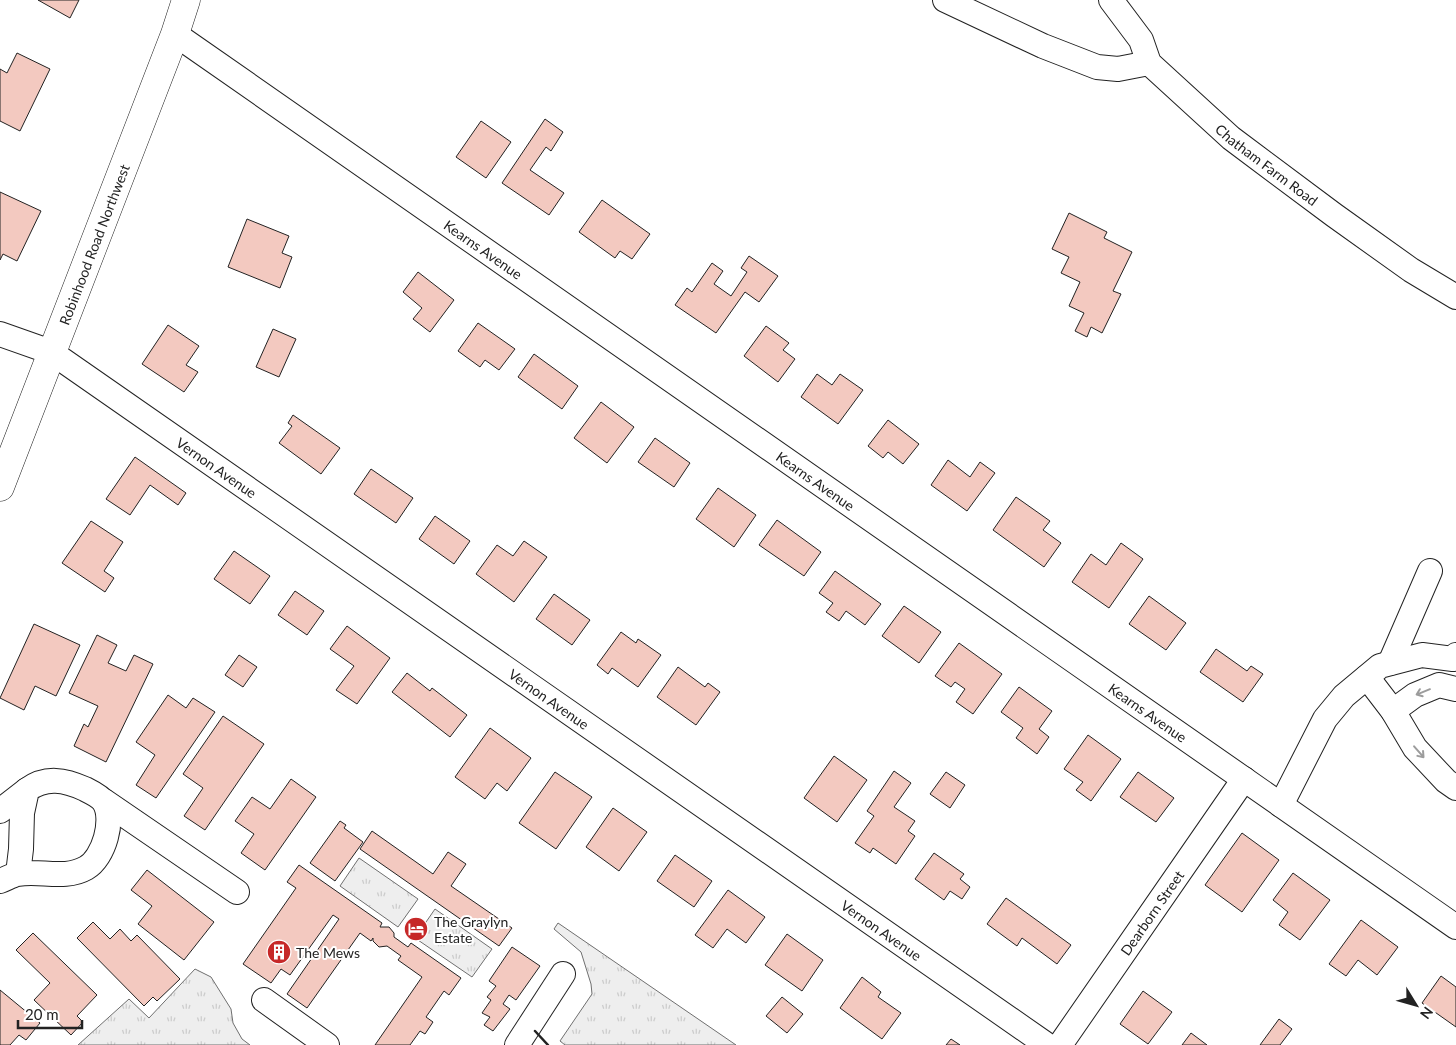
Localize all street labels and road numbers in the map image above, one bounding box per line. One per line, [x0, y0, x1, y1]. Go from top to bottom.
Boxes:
street label: Chatham Farm Road [1212, 120, 1321, 209]
street label: Robinhood Road Northwest [55, 162, 132, 327]
street label: Kearns Avenue [441, 216, 526, 282]
street label: Vernon Avenue [173, 433, 260, 501]
street label: Kearns Avenue [773, 447, 858, 514]
street label: Vernon Avenue [506, 665, 593, 732]
street label: Kearns Avenue [1105, 679, 1190, 745]
street label: Dearborn Street [1116, 867, 1187, 958]
street label: Vernon Avenue [838, 896, 925, 964]

